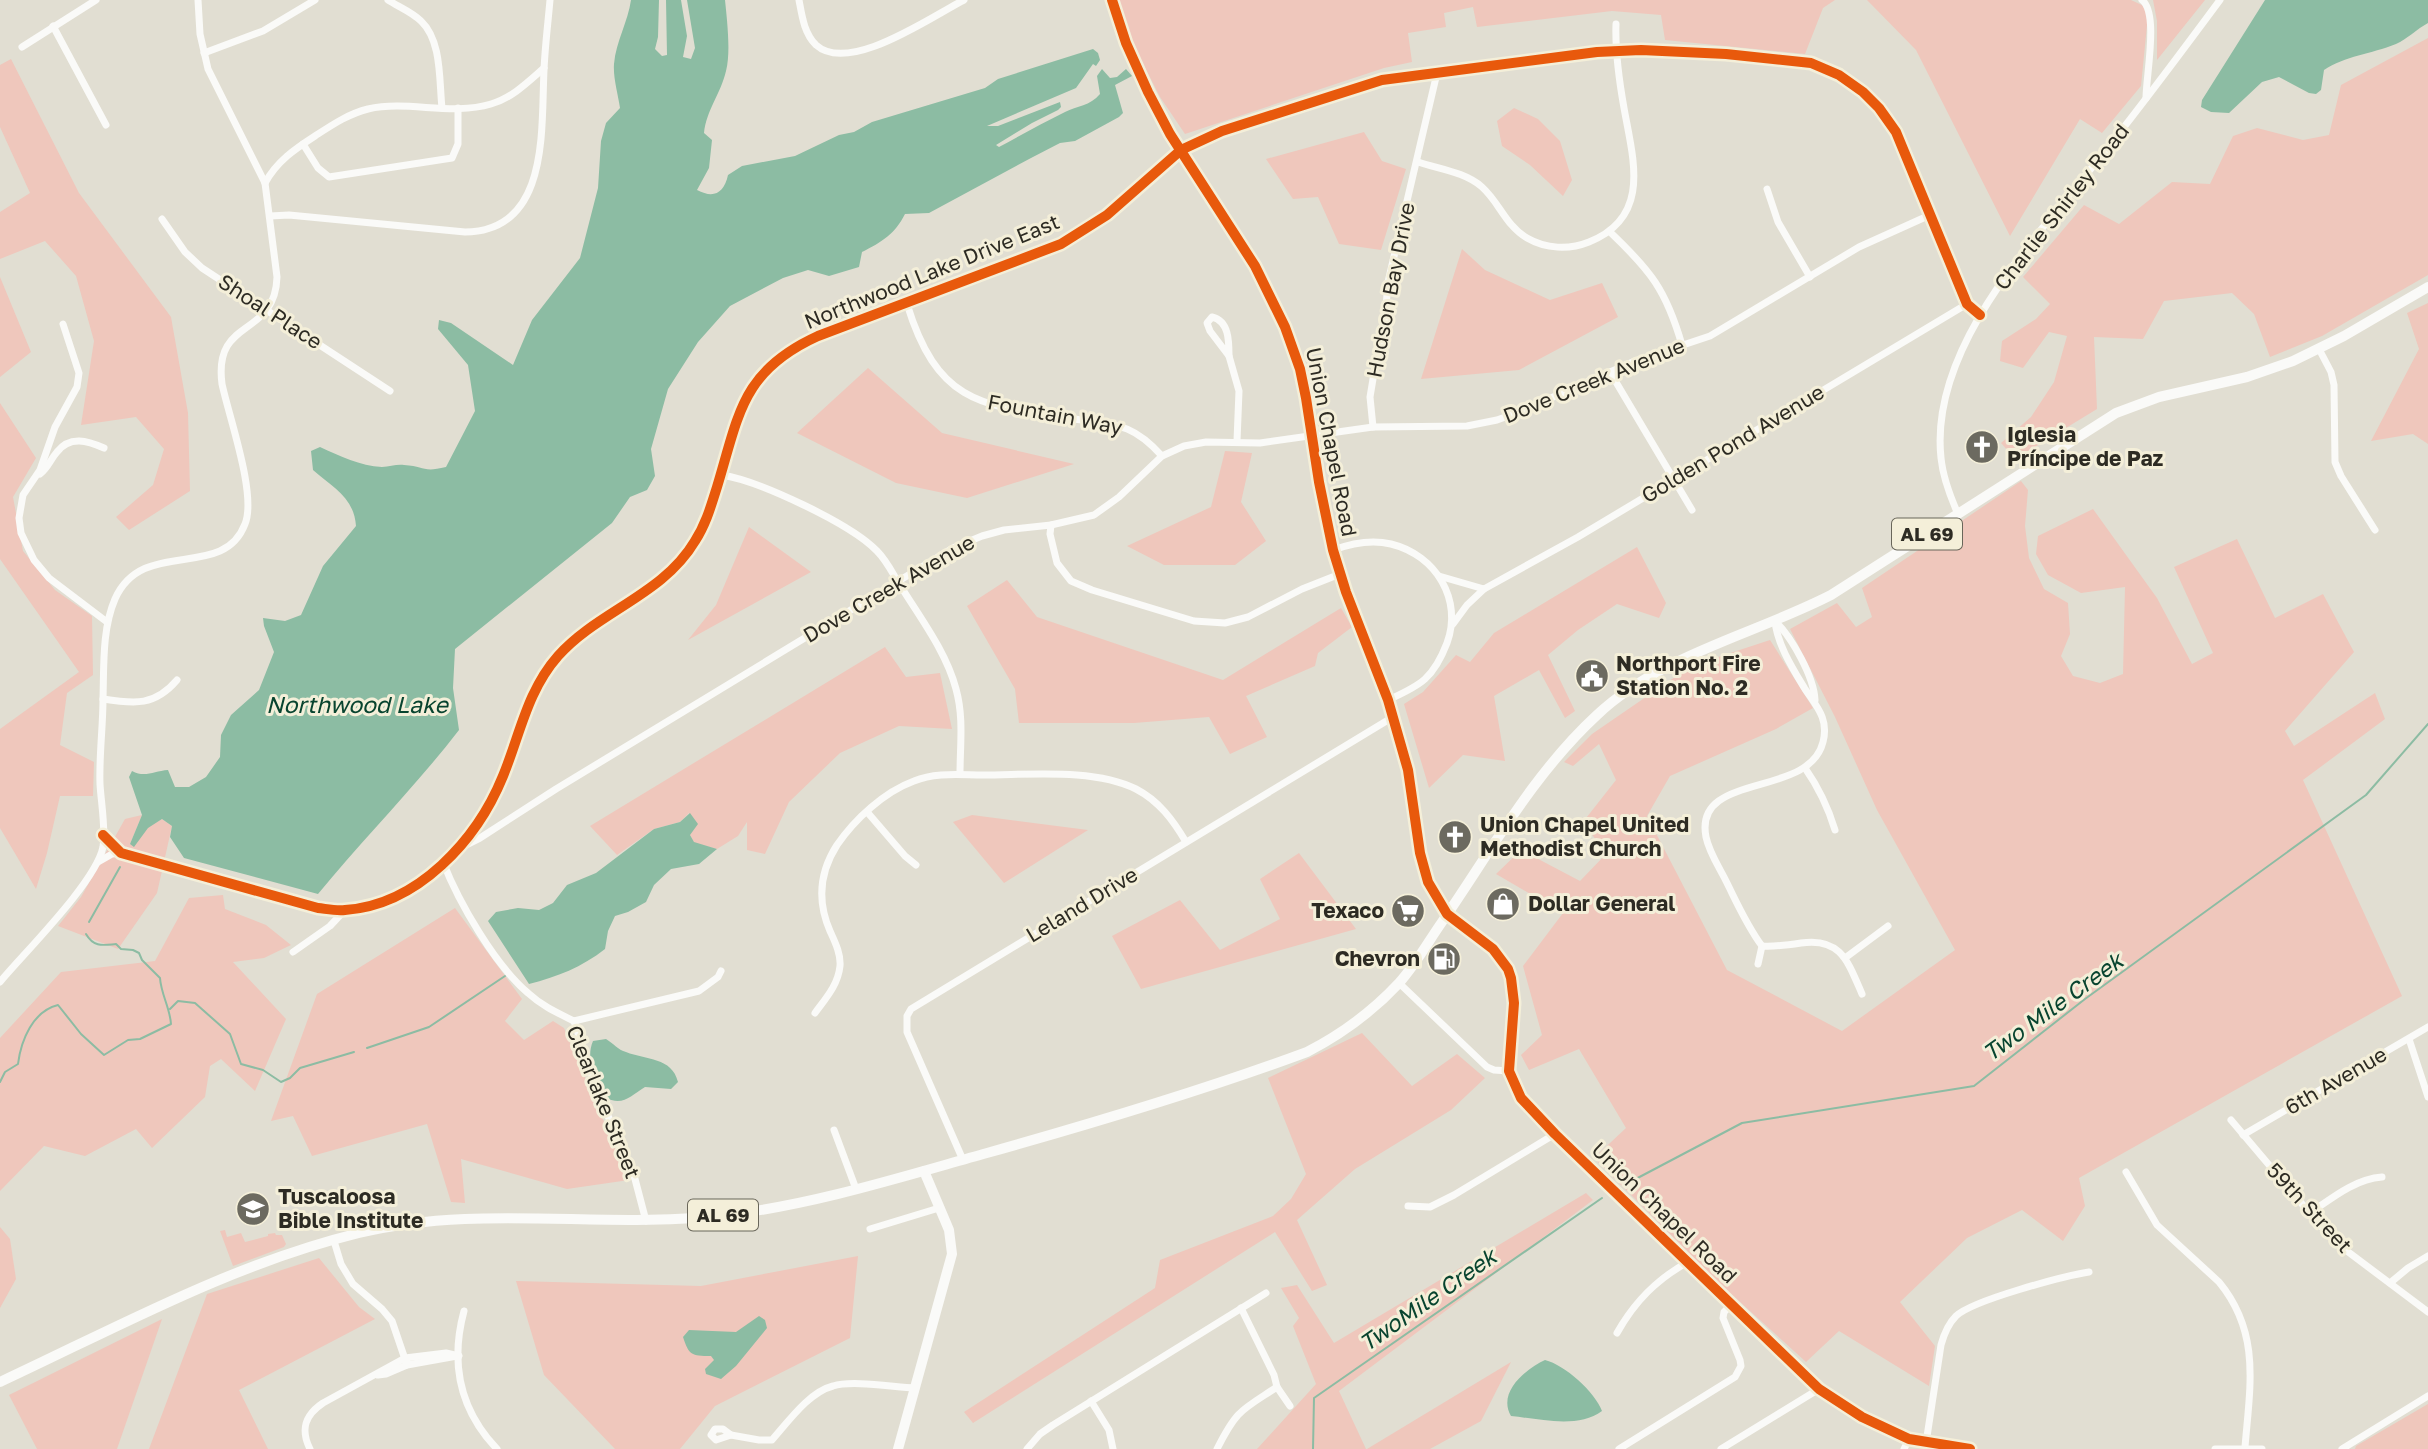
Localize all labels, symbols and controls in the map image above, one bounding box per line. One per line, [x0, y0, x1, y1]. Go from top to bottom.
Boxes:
street label: Charlie Shirley Road [1988, 118, 2134, 295]
street label: Hudson Bay Drive [1360, 200, 1420, 380]
street label: Northwood Lake Drive East [800, 208, 1063, 334]
street label: Shoal Place [214, 268, 327, 354]
street label: Dove Creek Avenue [1499, 332, 1688, 428]
street label: Union Chapel Road [1301, 345, 1363, 539]
street label: Golden Pond Avenue [1636, 378, 1829, 508]
street label: Fountain Way [986, 388, 1125, 440]
place label: Iglesia Príncipe de Paz [2007, 421, 2164, 471]
church icon: Iglesia Príncipe de Paz [1963, 428, 2001, 466]
road number: AL 69 [1892, 519, 1962, 550]
street label: Dove Creek Avenue [798, 528, 979, 648]
place label: Northport Fire Station No. 2 [1616, 650, 1761, 700]
public building icon: Northport Fire Station No. 2 [1573, 657, 1611, 695]
water label: Northwood Lake [266, 690, 450, 718]
place label: Union Chapel United Methodist Church [1480, 811, 1689, 861]
church icon: Union Chapel United Methodist Church [1436, 818, 1474, 856]
street label: Leland Drive [1021, 861, 1142, 948]
shop icon: Dollar General [1484, 885, 1522, 923]
place label: Dollar General [1528, 890, 1675, 916]
supermarket icon: Texaco [1389, 892, 1427, 930]
place label: Texaco [1311, 897, 1384, 923]
fuel station icon: Chevron [1425, 940, 1463, 978]
place label: Chevron [1335, 945, 1420, 971]
water label: Two Mile Creek [1977, 945, 2130, 1066]
street label: Clearlake Street [561, 1021, 646, 1182]
street label: 6th Avenue [2280, 1041, 2391, 1120]
street label: Union Chapel Road [1587, 1136, 1743, 1288]
street label: 59th Street [2261, 1157, 2358, 1258]
place label: Tuscaloosa Bible Institute [278, 1183, 423, 1233]
school or university icon: Tuscaloosa Bible Institute [234, 1190, 272, 1228]
road number: AL 69 [688, 1200, 758, 1231]
water label: TwoMile Creek [1354, 1241, 1503, 1357]

